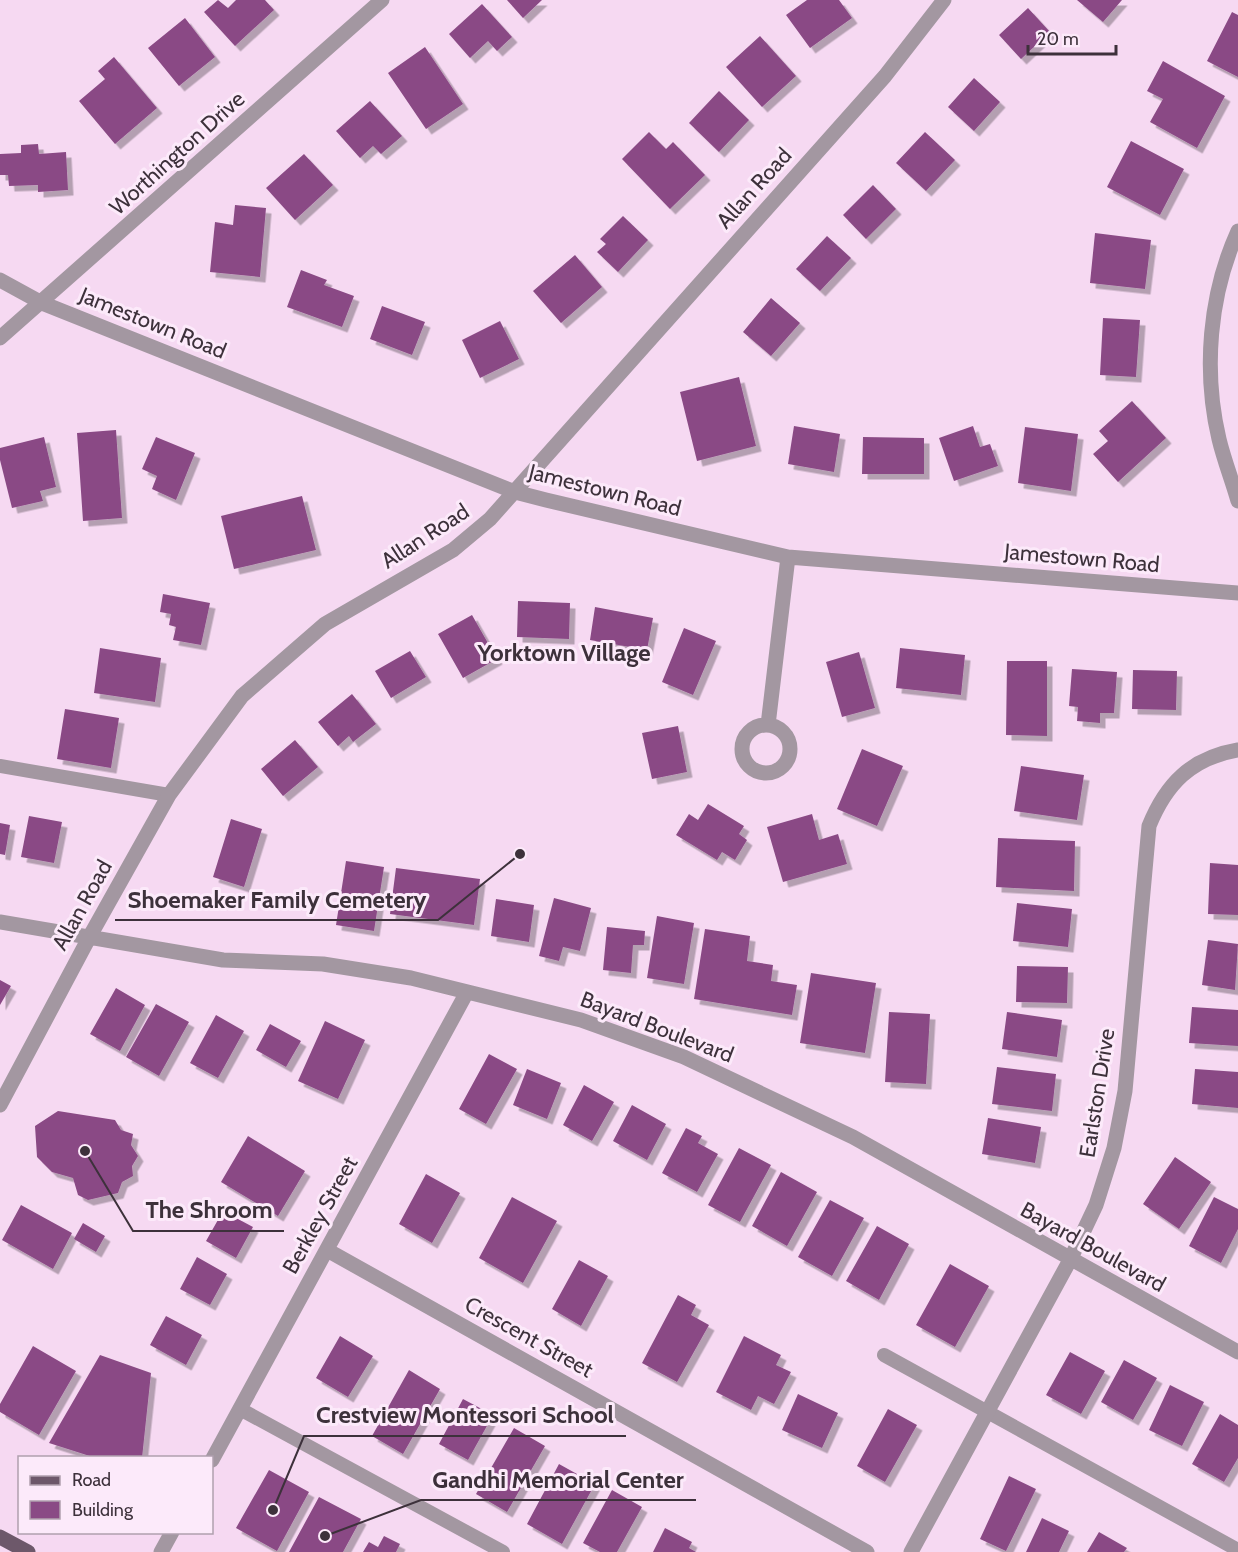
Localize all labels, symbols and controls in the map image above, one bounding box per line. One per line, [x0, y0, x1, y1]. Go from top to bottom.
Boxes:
scale bar [1028, 18, 1116, 56]
text: 20 m [1037, 28, 1079, 50]
street label: Worthington Drive [104, 85, 250, 221]
street label: Allan Road [711, 142, 797, 234]
street label: Jamestown Road [75, 281, 230, 365]
street label: Jamestown Road [525, 458, 684, 522]
street label: Allan Road [376, 498, 474, 574]
street label: Jamestown Road [1002, 538, 1161, 578]
district label: Yorktown Village [477, 638, 651, 667]
street label: Allan Road [46, 855, 118, 955]
callout: Shoemaker Family Cemetery [115, 878, 438, 920]
text: Shoemaker Family Cemetery [128, 885, 426, 914]
street label: Bayard Boulevard [577, 985, 737, 1069]
street label: Earlston Drive [1073, 1027, 1121, 1159]
street label: Berkley Street [277, 1151, 364, 1278]
callout: The Shroom [133, 1189, 284, 1231]
text: The Shroom [145, 1195, 273, 1224]
street label: Bayard Boulevard [1016, 1196, 1170, 1298]
street label: Crescent Street [460, 1291, 598, 1384]
callout: Crestview Montessori School [304, 1394, 626, 1436]
text: Crestview Montessori School [316, 1400, 614, 1429]
legend [18, 1456, 213, 1534]
callout: Gandhi Memorial Center [421, 1458, 696, 1500]
text: Gandhi Memorial Center [432, 1465, 684, 1494]
text: Road [72, 1469, 111, 1491]
text: Building [72, 1499, 134, 1521]

